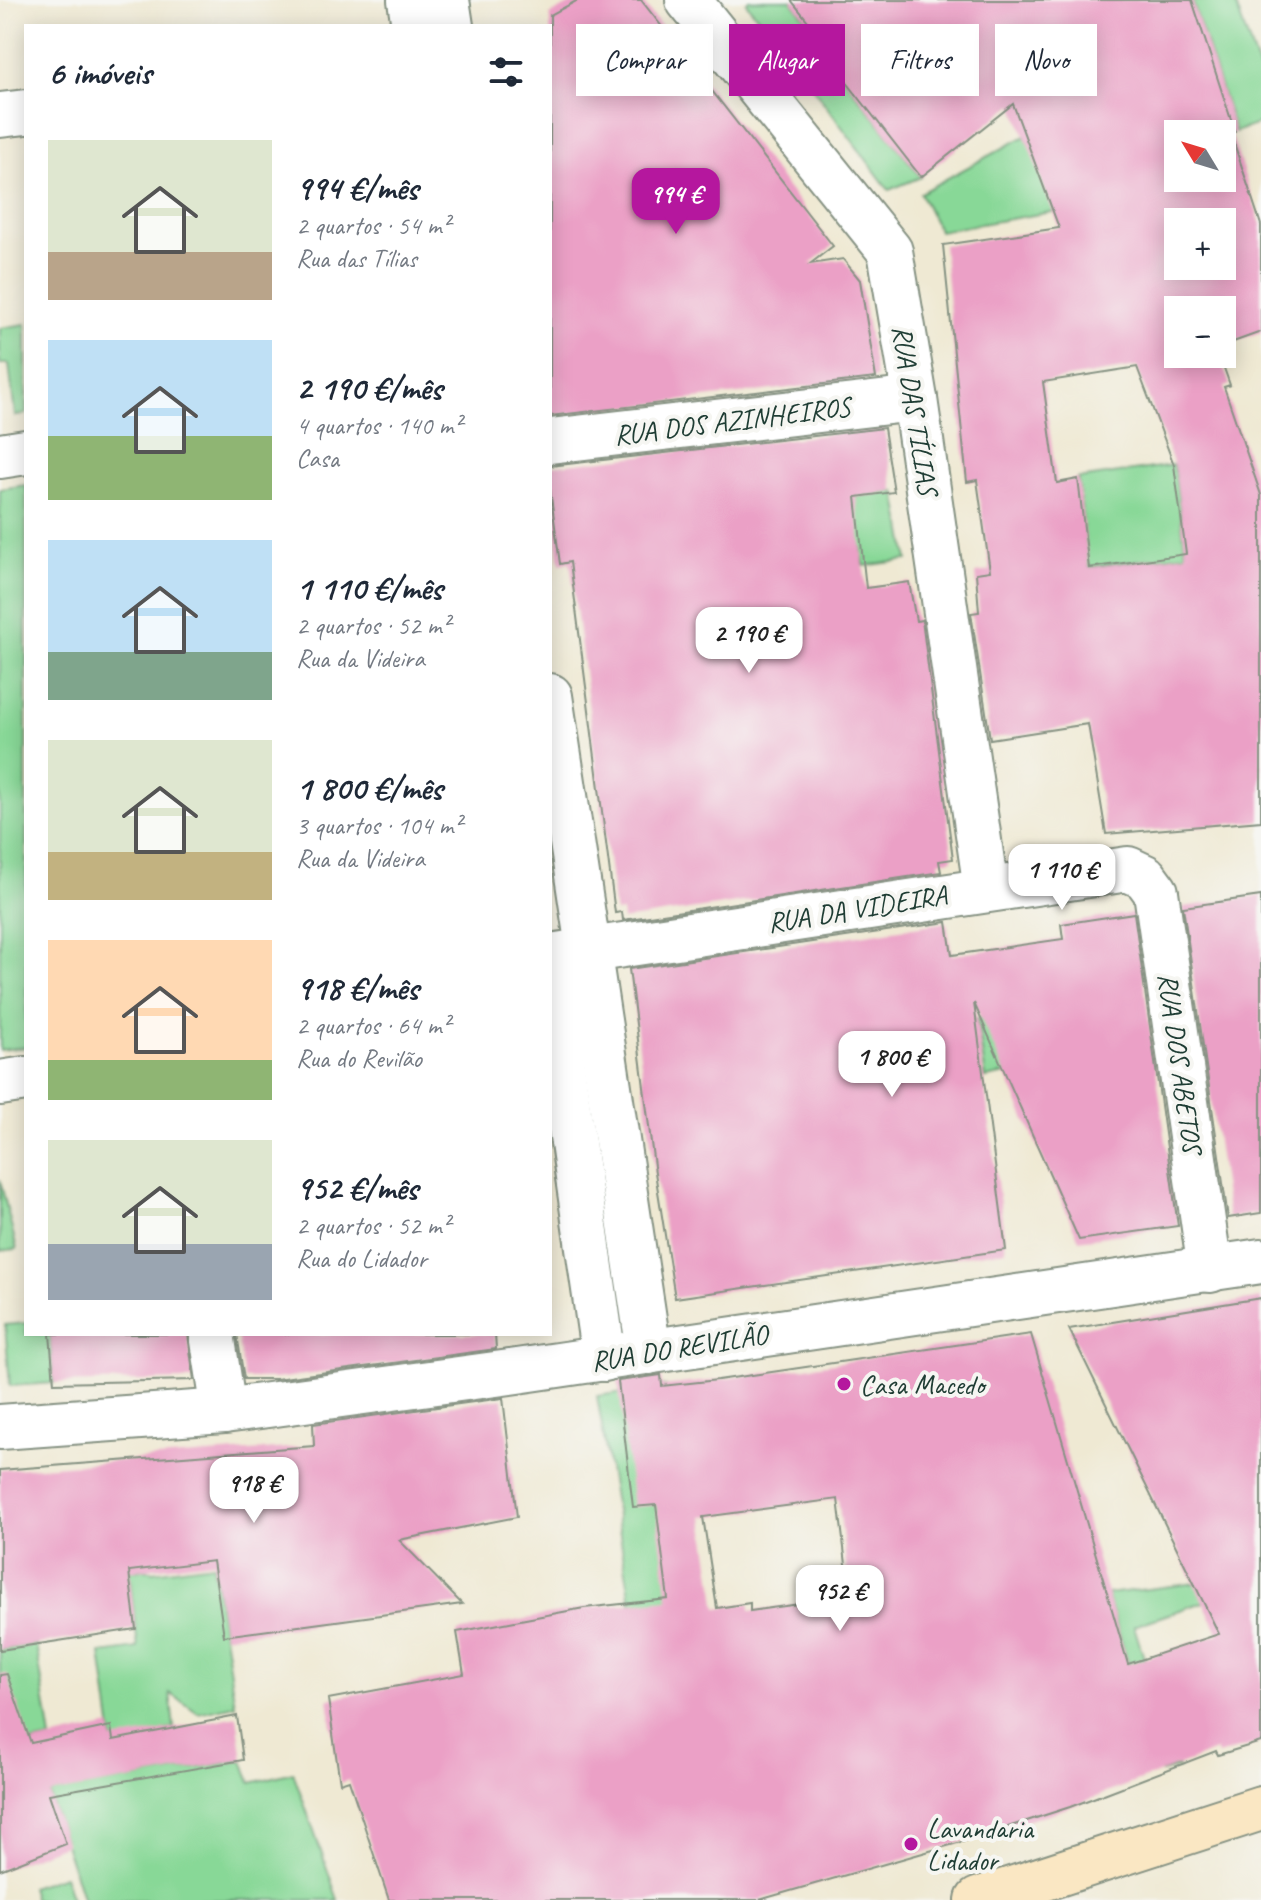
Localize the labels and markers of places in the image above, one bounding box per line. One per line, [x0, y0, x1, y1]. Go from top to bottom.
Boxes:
pin: 994 € [620, 168, 732, 236]
pin: 2 190 € [675, 607, 823, 675]
pin: 1 110 € [988, 844, 1136, 912]
pin: 1 800 € [818, 1031, 966, 1099]
place label: Casa Macedo [860, 1367, 988, 1402]
marker: Casa Macedo [835, 1375, 853, 1393]
pin: 918 € [198, 1457, 310, 1525]
pin: 952 € [784, 1565, 896, 1633]
place label: Lavandaria Lidador [927, 1811, 1035, 1878]
marker: Lavandaria Lidador [902, 1835, 920, 1853]

